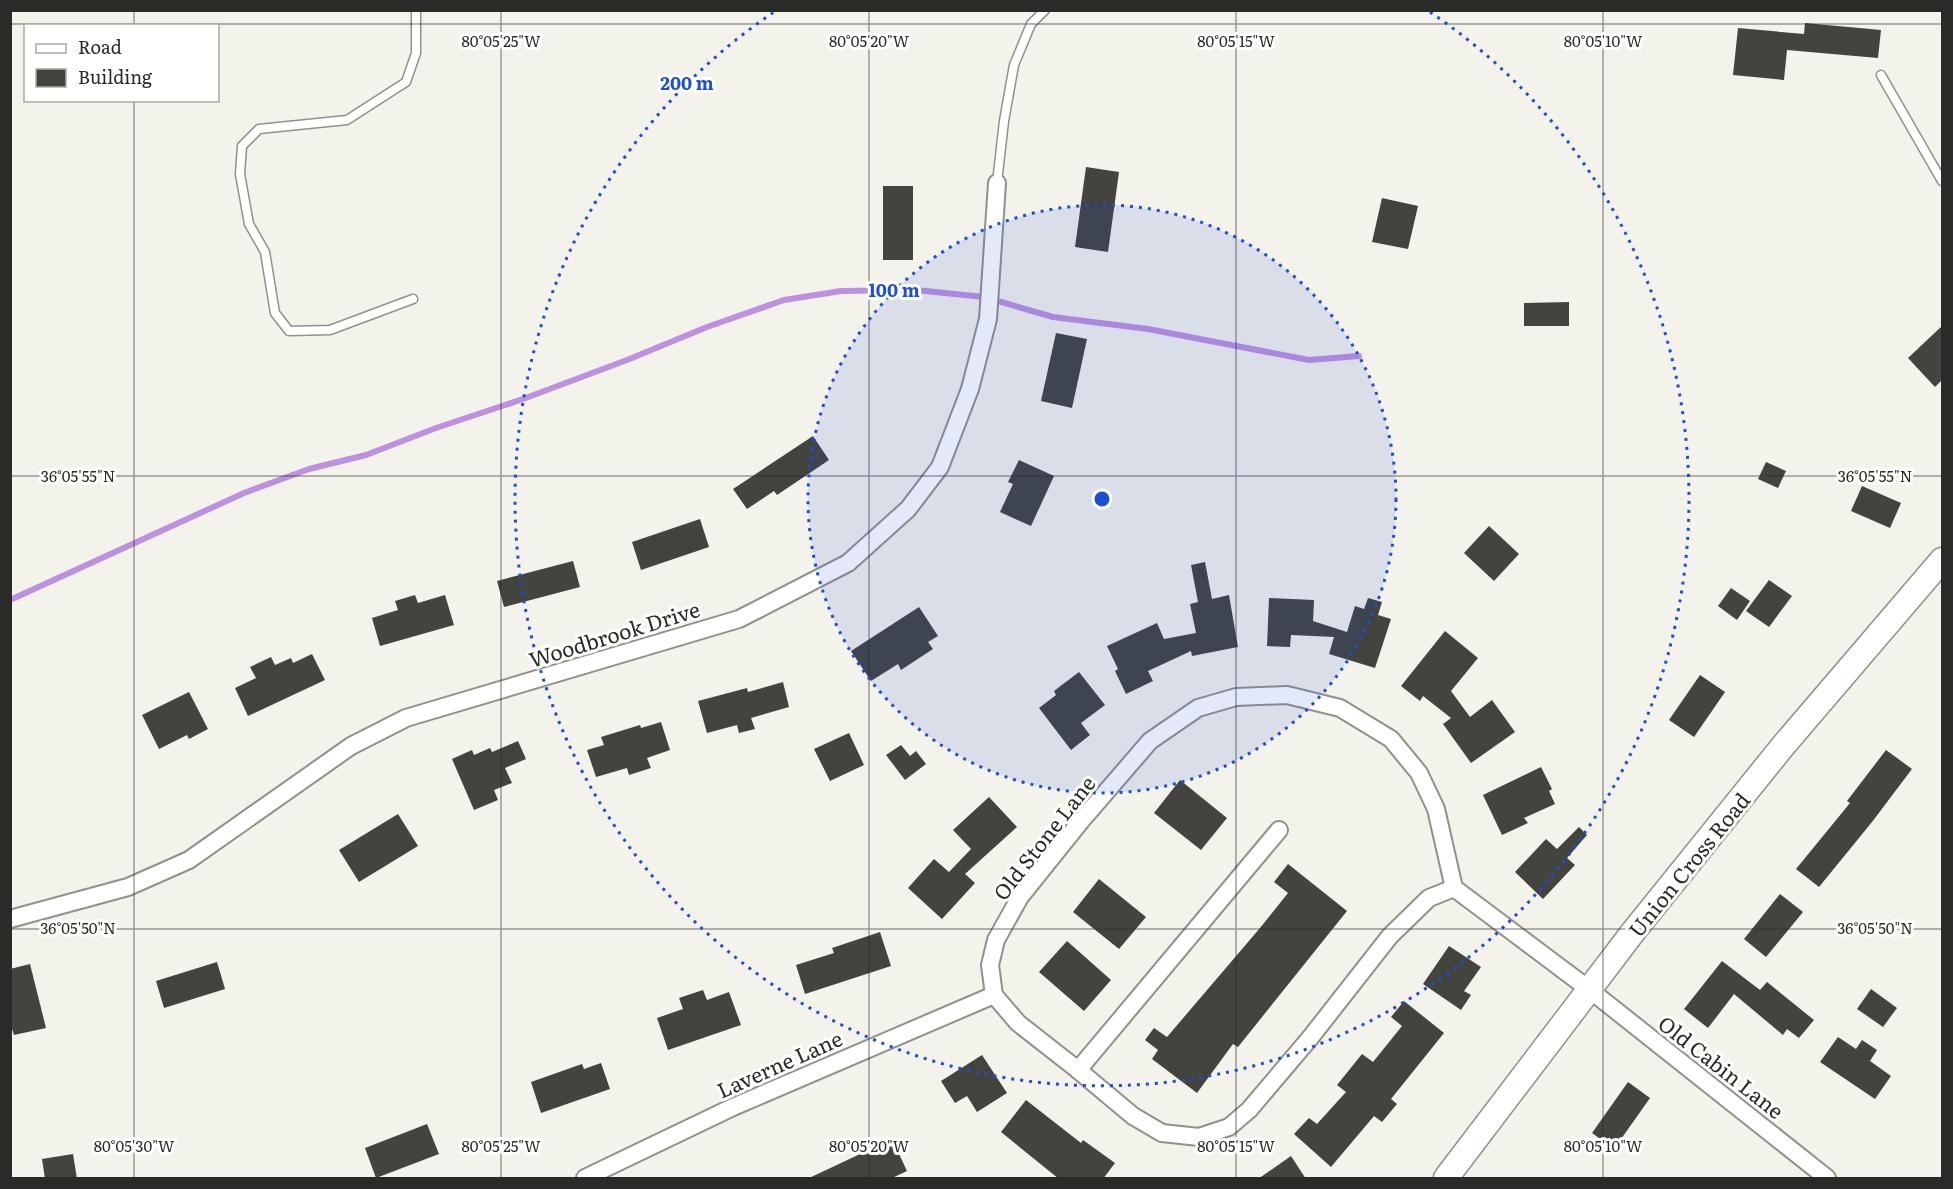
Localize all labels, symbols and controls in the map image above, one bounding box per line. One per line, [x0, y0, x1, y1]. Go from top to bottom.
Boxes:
legend [24, 24, 219, 102]
text: 80°05'25"W [461, 29, 541, 52]
text: 80°05'20"W [829, 29, 910, 52]
text: 80°05'15"W [1197, 29, 1275, 52]
text: 80°05'10"W [1564, 29, 1643, 52]
text: Road [78, 33, 122, 60]
text: Building [78, 63, 153, 90]
text: 200 m [660, 69, 714, 96]
text: 100 m [868, 276, 920, 303]
text: 36°05'55"N [41, 464, 115, 487]
text: 36°05'55"N [1838, 464, 1912, 487]
centre of rings [1092, 489, 1112, 509]
street label: Woodbrook Drive [525, 592, 703, 674]
street label: Old Stone Lane [984, 768, 1102, 906]
street label: Union Cross Road [1620, 785, 1756, 943]
text: 36°05'50"N [40, 916, 116, 939]
text: 36°05'50"N [1837, 916, 1913, 939]
street label: Old Cabin Lane [1653, 1007, 1791, 1125]
street label: Laverne Lane [711, 1021, 847, 1104]
text: 80°05'30"W [94, 1134, 175, 1157]
text: 80°05'25"W [461, 1134, 541, 1157]
text: 80°05'20"W [829, 1134, 910, 1157]
text: 80°05'15"W [1197, 1134, 1275, 1157]
text: 80°05'10"W [1564, 1134, 1643, 1157]

